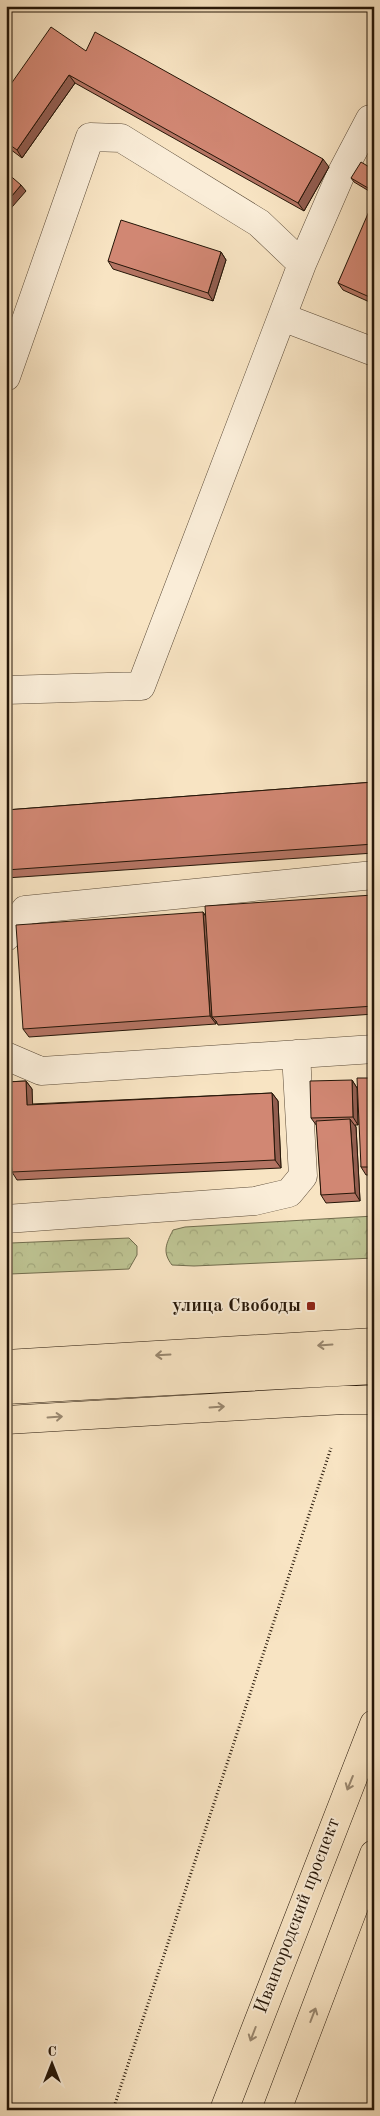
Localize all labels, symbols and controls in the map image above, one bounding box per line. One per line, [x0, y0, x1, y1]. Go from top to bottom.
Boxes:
place label: улица Свободы [172, 1297, 301, 1316]
marker: улица Свободы [305, 1300, 317, 1312]
one-way arrow [317, 1340, 333, 1349]
one-way arrow [155, 1350, 171, 1359]
one-way arrow [209, 1403, 225, 1412]
one-way arrow [47, 1413, 63, 1422]
one-way arrow [345, 1774, 354, 1790]
street label: Ивангородский проспект [252, 1816, 344, 2016]
one-way arrow [308, 2008, 318, 2023]
one-way arrow [248, 2026, 257, 2042]
north arrow [28, 2038, 78, 2088]
text: С [47, 2045, 57, 2059]

